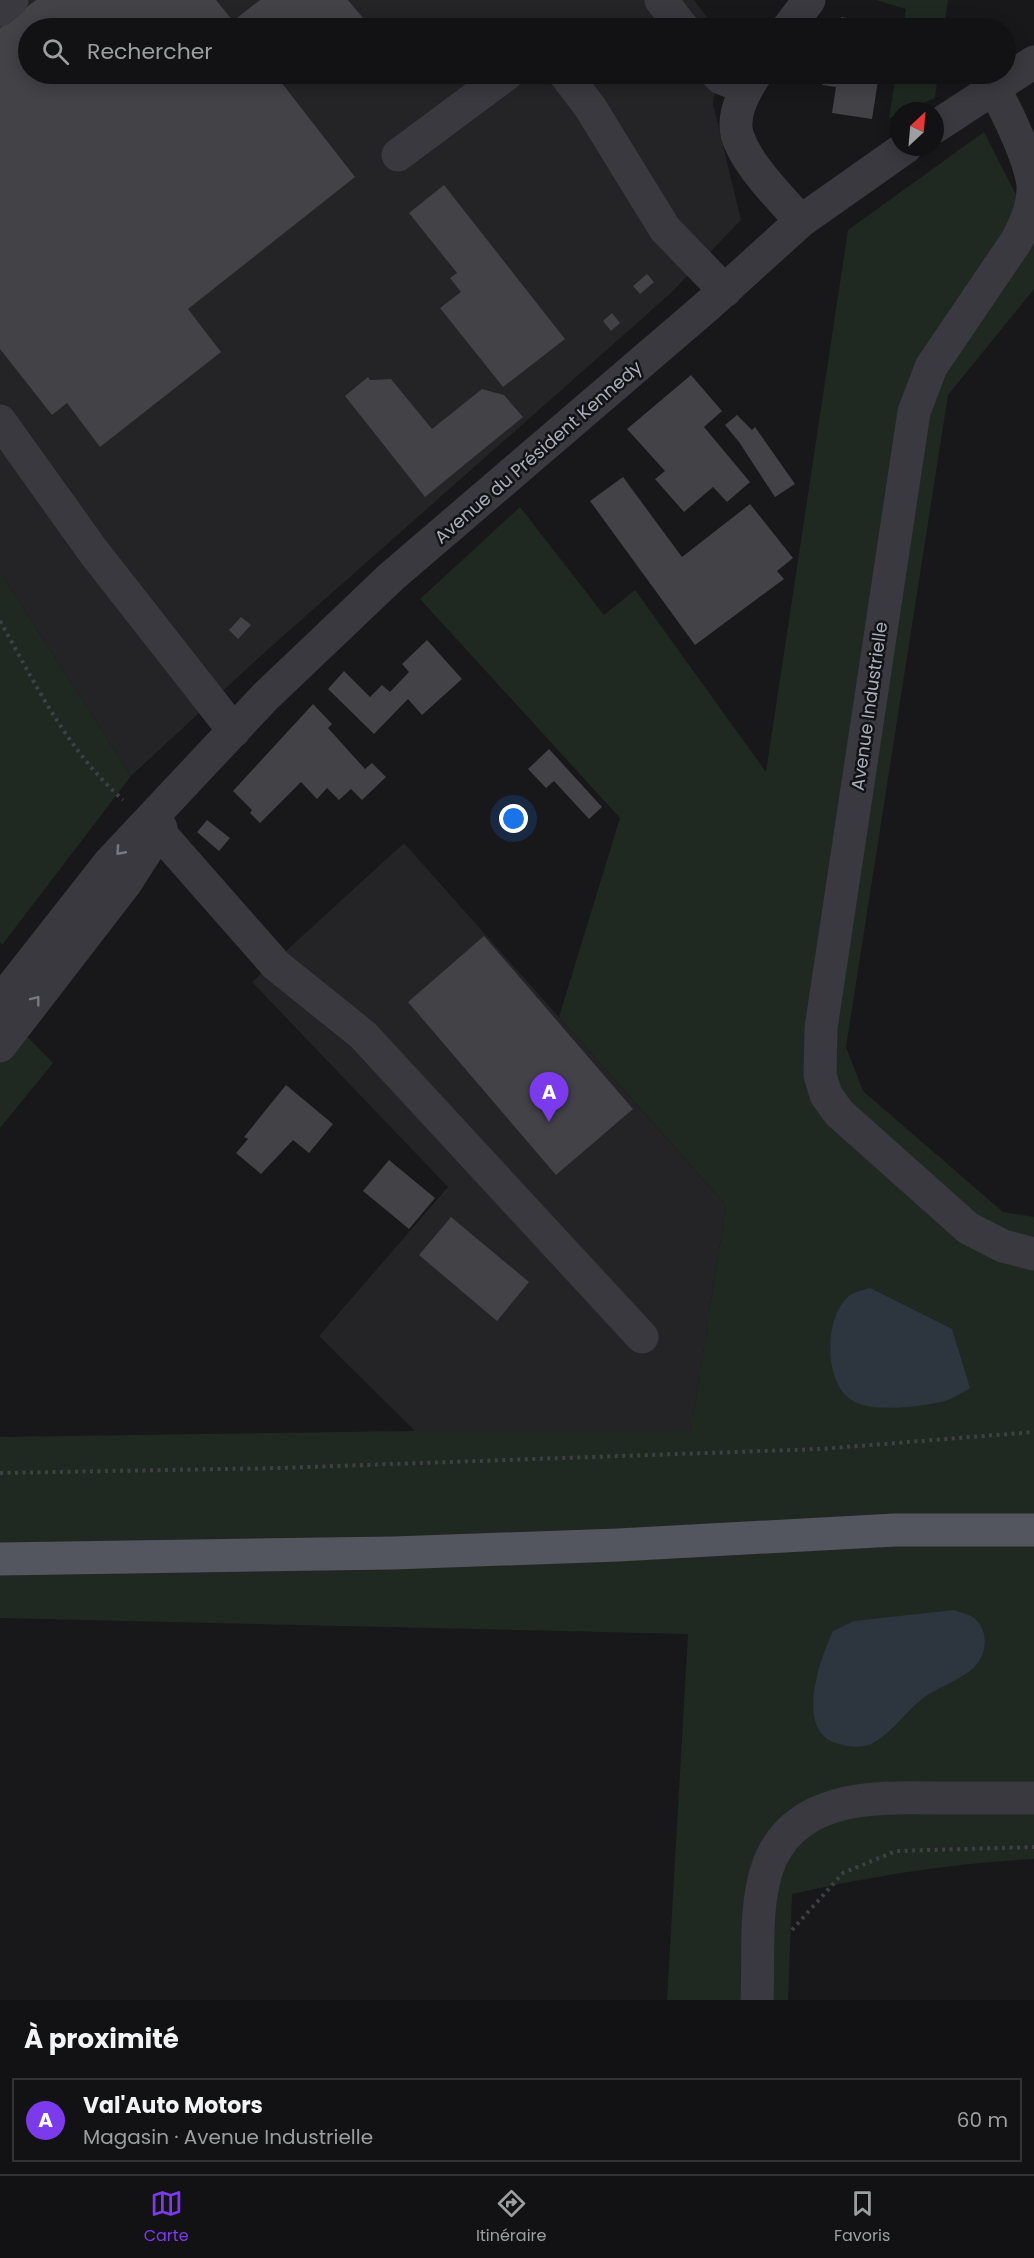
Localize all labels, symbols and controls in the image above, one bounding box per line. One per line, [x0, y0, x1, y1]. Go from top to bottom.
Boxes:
search box [18, 18, 1016, 84]
icon: search [39, 35, 72, 68]
text: Rechercher [87, 36, 213, 67]
north arrow [890, 102, 944, 156]
street label: Avenue du Président Kennedy [429, 355, 647, 549]
street label: Avenue Industrielle [845, 620, 893, 792]
your location [499, 804, 528, 833]
one-way arrow [116, 844, 127, 855]
one-way arrow [29, 995, 40, 1006]
pin: A [530, 1072, 568, 1122]
text: À proximité [24, 2021, 179, 2057]
text: Val'Auto Motors [83, 2090, 263, 2121]
text: A [38, 2106, 53, 2134]
text: 60 m [957, 2106, 1008, 2134]
text: Magasin · Avenue Industrielle [83, 2123, 373, 2151]
tab: Carte [144, 2187, 189, 2248]
tab: Itinéraire [476, 2187, 546, 2248]
tab: Favoris [834, 2187, 890, 2248]

